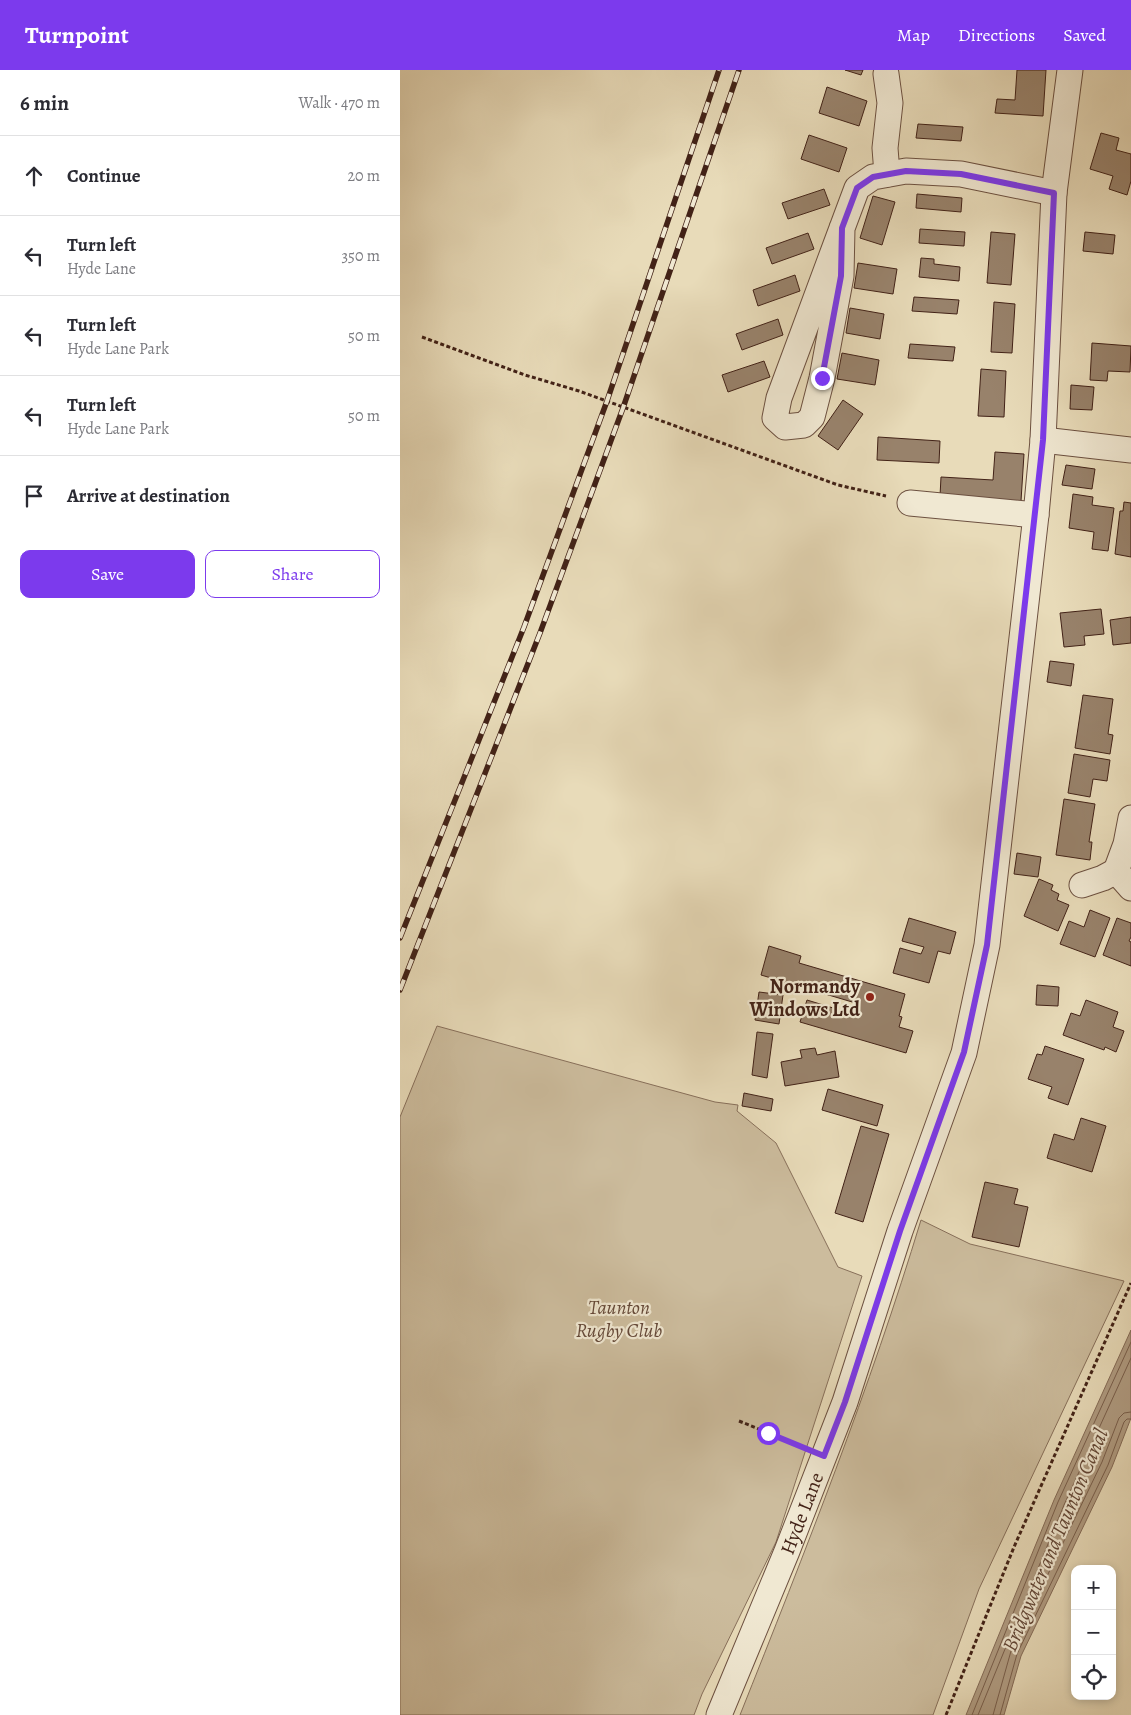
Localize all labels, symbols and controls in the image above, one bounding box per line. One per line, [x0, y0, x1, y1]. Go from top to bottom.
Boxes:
text: Turnpoint [25, 19, 129, 51]
text: Map [897, 23, 930, 47]
text: Directions [958, 23, 1035, 47]
text: Saved [1063, 23, 1106, 47]
text: 6 min [20, 89, 69, 117]
text: Walk · 470 m [299, 92, 380, 114]
icon: ahead [20, 162, 48, 190]
text: Continue [67, 163, 141, 189]
text: 20 m [347, 165, 380, 187]
text: Turn left [67, 232, 136, 258]
icon: left [20, 242, 48, 270]
text: 350 m [341, 245, 380, 267]
text: Hyde Lane [67, 258, 136, 280]
text: Turn left [67, 312, 136, 338]
icon: left [20, 322, 48, 350]
text: 50 m [348, 325, 380, 347]
text: Hyde Lane Park [67, 338, 169, 360]
route end [811, 367, 834, 390]
text: Turn left [67, 392, 136, 418]
icon: left [20, 402, 48, 430]
text: 50 m [348, 405, 380, 427]
text: Hyde Lane Park [67, 418, 169, 440]
icon: arrive [20, 482, 48, 510]
text: Arrive at destination [67, 483, 230, 509]
button: Save [20, 550, 195, 598]
button: Share [205, 550, 380, 598]
place label: Normandy Windows Ltd [749, 973, 861, 1023]
marker: Normandy Windows Ltd [864, 991, 876, 1003]
park label: Taunton Rugby Club [576, 1294, 662, 1344]
route start [757, 1422, 780, 1445]
water label: Bridgwater and Taunton Canal [995, 1424, 1115, 1656]
street label: Hyde Lane [774, 1468, 830, 1559]
map controls [1071, 1565, 1116, 1700]
button: + [1071, 1565, 1116, 1610]
button: − [1071, 1610, 1116, 1655]
button: locate [1071, 1655, 1116, 1700]

